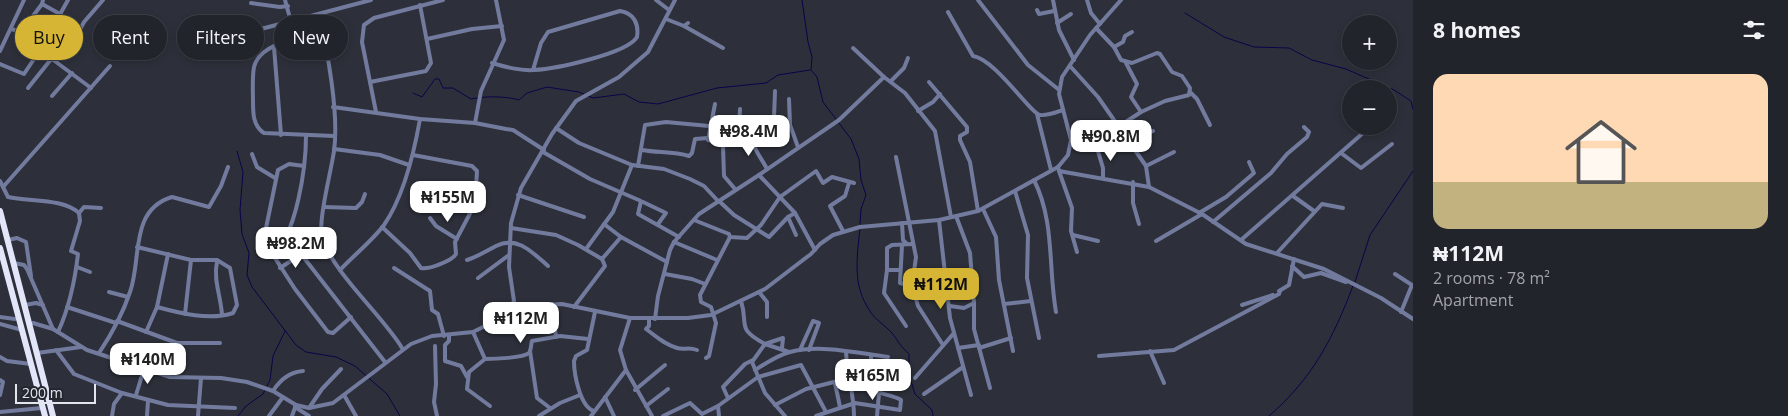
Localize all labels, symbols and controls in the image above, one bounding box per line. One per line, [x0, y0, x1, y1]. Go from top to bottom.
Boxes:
chip: Buy [15, 15, 83, 60]
chip: Rent [93, 15, 167, 60]
chip: Filters [177, 15, 264, 60]
chip: New [274, 15, 348, 60]
map controls [1342, 15, 1397, 135]
button: + [1342, 15, 1397, 70]
text: 8 homes [1433, 16, 1521, 44]
icon: filters [1740, 16, 1768, 44]
button: − [1342, 80, 1397, 135]
icon: home [1556, 107, 1646, 197]
pin: ₦98.4M [708, 114, 790, 157]
text: ₦98.4M [720, 120, 778, 142]
pin: ₦90.8M [1070, 120, 1152, 162]
text: ₦90.8M [1082, 125, 1140, 147]
pin: ₦155M [413, 180, 483, 223]
text: ₦155M [421, 186, 475, 208]
pin: ₦98.2M [255, 226, 337, 269]
text: ₦98.2M [267, 232, 325, 254]
text: ₦112M [1433, 239, 1504, 267]
text: 2 rooms · 78 m² [1433, 267, 1550, 289]
pin: ₦112M [906, 268, 976, 310]
text: ₦112M [914, 273, 968, 295]
text: Apartment [1433, 289, 1513, 311]
pin: ₦112M [486, 302, 556, 344]
text: ₦112M [494, 307, 548, 329]
pin: ₦140M [113, 342, 183, 385]
text: ₦140M [121, 348, 175, 370]
pin: ₦165M [838, 358, 908, 401]
text: ₦165M [846, 364, 900, 386]
scale bar [15, 381, 96, 404]
text: 200 m [22, 383, 63, 402]

